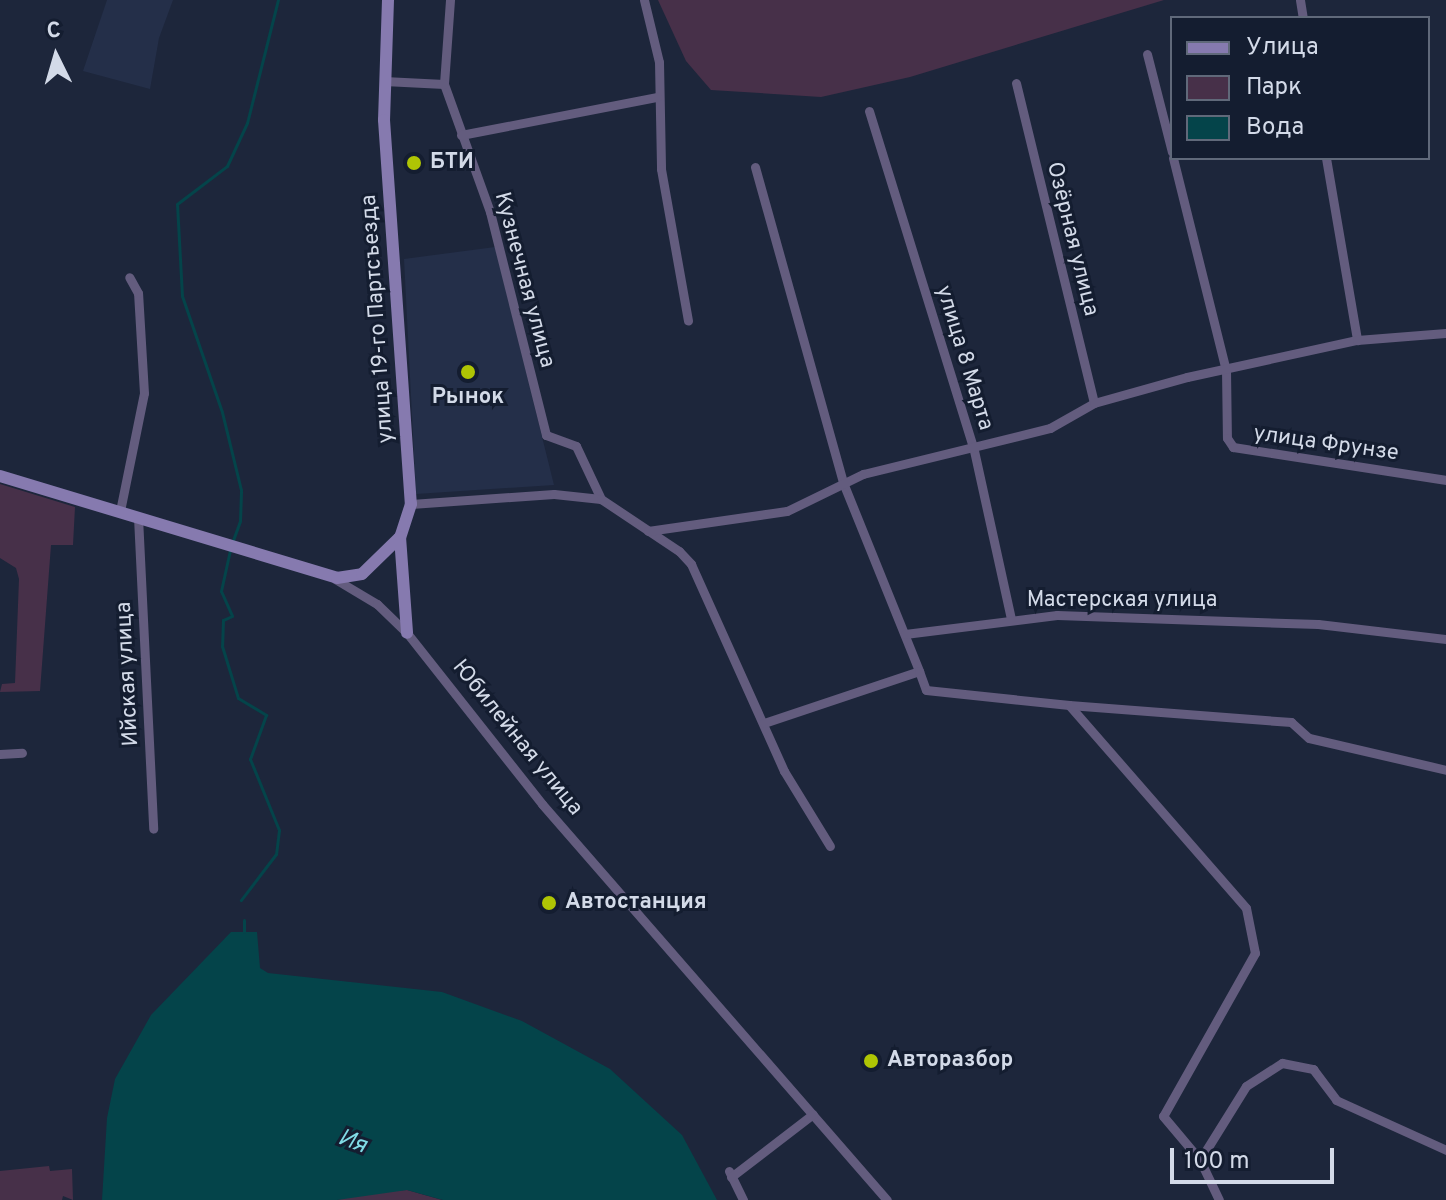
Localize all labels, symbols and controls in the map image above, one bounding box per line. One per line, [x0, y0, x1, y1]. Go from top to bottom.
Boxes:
north arrow [16, 16, 96, 96]
legend [1170, 16, 1430, 160]
text: С [46, 18, 62, 46]
text: Улица [1246, 33, 1319, 63]
text: Парк [1246, 73, 1302, 103]
text: Вода [1246, 113, 1304, 143]
place label: БТИ [430, 150, 474, 176]
marker: БТИ [405, 154, 423, 172]
street label: Озёрная улица [1040, 159, 1104, 319]
street label: Кузнечная улица [488, 189, 560, 371]
street label: улица 19-го Партсъезда [356, 194, 400, 444]
street label: улица 8 Марта [929, 282, 999, 434]
marker: Рынок [459, 363, 477, 381]
place label: Рынок [432, 385, 504, 411]
street label: улица Фрунзе [1252, 421, 1400, 467]
street label: Мастерская улица [1027, 588, 1217, 614]
street label: Ийская улица [111, 601, 145, 747]
street label: Юбилейная улица [446, 655, 588, 821]
place label: Автостанция [565, 890, 707, 916]
marker: Автостанция [540, 894, 558, 912]
place label: Авторазбор [887, 1048, 1013, 1074]
marker: Авторазбор [862, 1052, 880, 1070]
water label: Ия [333, 1124, 371, 1162]
scale bar [1174, 1132, 1338, 1182]
text: 100 m [1184, 1147, 1250, 1177]

